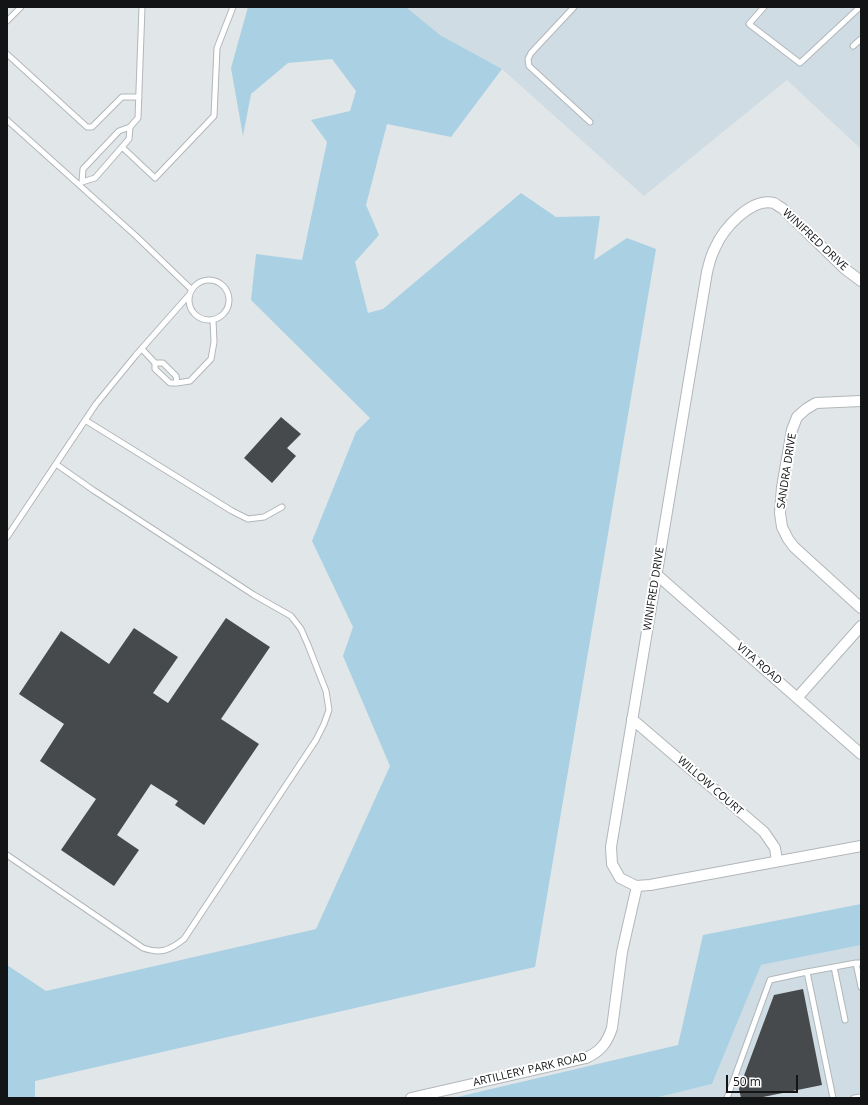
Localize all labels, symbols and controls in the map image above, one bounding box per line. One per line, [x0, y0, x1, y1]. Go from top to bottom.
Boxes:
street label: WINIFRED DRIVE [780, 206, 850, 274]
street label: SANDRA DRIVE [775, 432, 799, 510]
street label: WINIFRED DRIVE [641, 546, 667, 632]
street label: VITA ROAD [734, 641, 784, 687]
street label: WILLOW COURT [674, 754, 746, 818]
street label: ARTILLERY PARK ROAD [472, 1050, 588, 1090]
scale bar [728, 1067, 800, 1093]
text: 50 m [733, 1073, 761, 1090]

